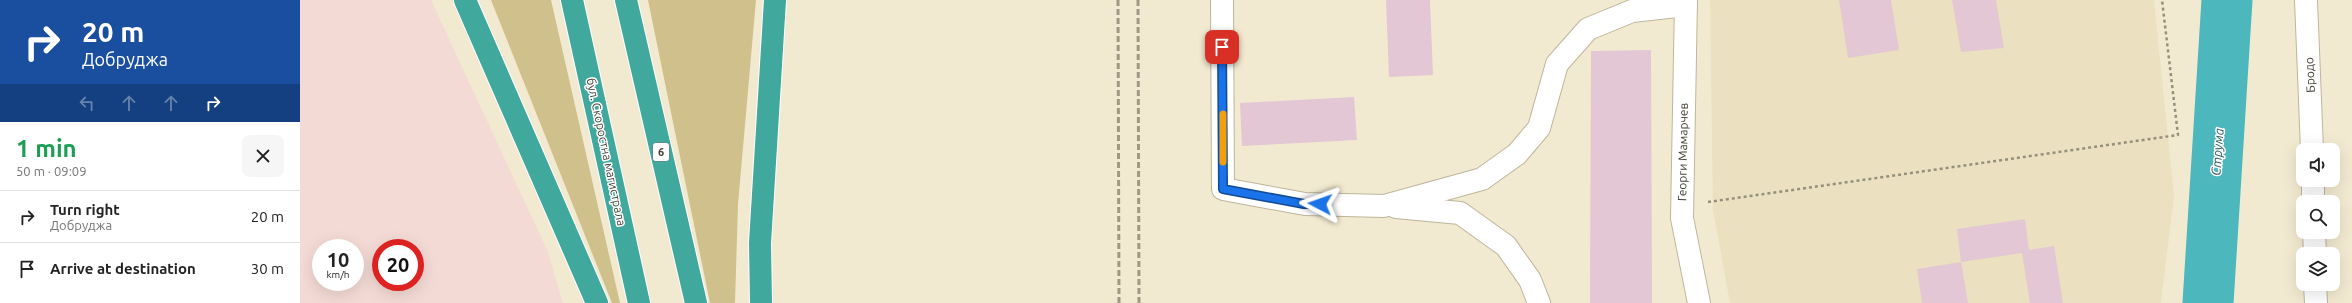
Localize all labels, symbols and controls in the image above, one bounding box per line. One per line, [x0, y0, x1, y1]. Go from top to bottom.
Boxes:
icon: right [16, 16, 68, 68]
text: 20 m [82, 16, 144, 47]
pin [1205, 30, 1239, 64]
icon: arrive [1211, 36, 1233, 58]
text: Добруджа [82, 49, 168, 69]
street label: Бродо [2302, 57, 2317, 93]
street label: бул. Скоростна магистрала [584, 77, 629, 227]
icon: left [76, 92, 98, 114]
icon: ahead [118, 92, 140, 114]
icon: ahead [160, 92, 182, 114]
icon: right [202, 92, 224, 114]
street label: Георги Мамарчев [1675, 103, 1690, 201]
water label: Струма [2208, 128, 2226, 176]
text: 1 min [16, 135, 77, 162]
button: close [242, 135, 284, 177]
road number: 6 [653, 143, 669, 161]
map controls [2296, 143, 2340, 291]
button: sound [2296, 143, 2340, 187]
text: 50 m · 09:09 [16, 164, 87, 178]
position arrow [1299, 183, 1341, 225]
button: search [2296, 195, 2340, 239]
text: Turn right [50, 201, 120, 218]
icon: right [16, 206, 38, 228]
text: 20 m [251, 208, 284, 225]
text: Добруджа [50, 218, 112, 232]
speed limit sign: 20 [372, 239, 424, 291]
button: layers [2296, 247, 2340, 291]
text: 10 [327, 248, 349, 271]
icon: arrive [16, 258, 38, 280]
text: Arrive at destination [50, 260, 196, 277]
text: 30 m [251, 260, 284, 277]
text: km/h [326, 269, 350, 280]

